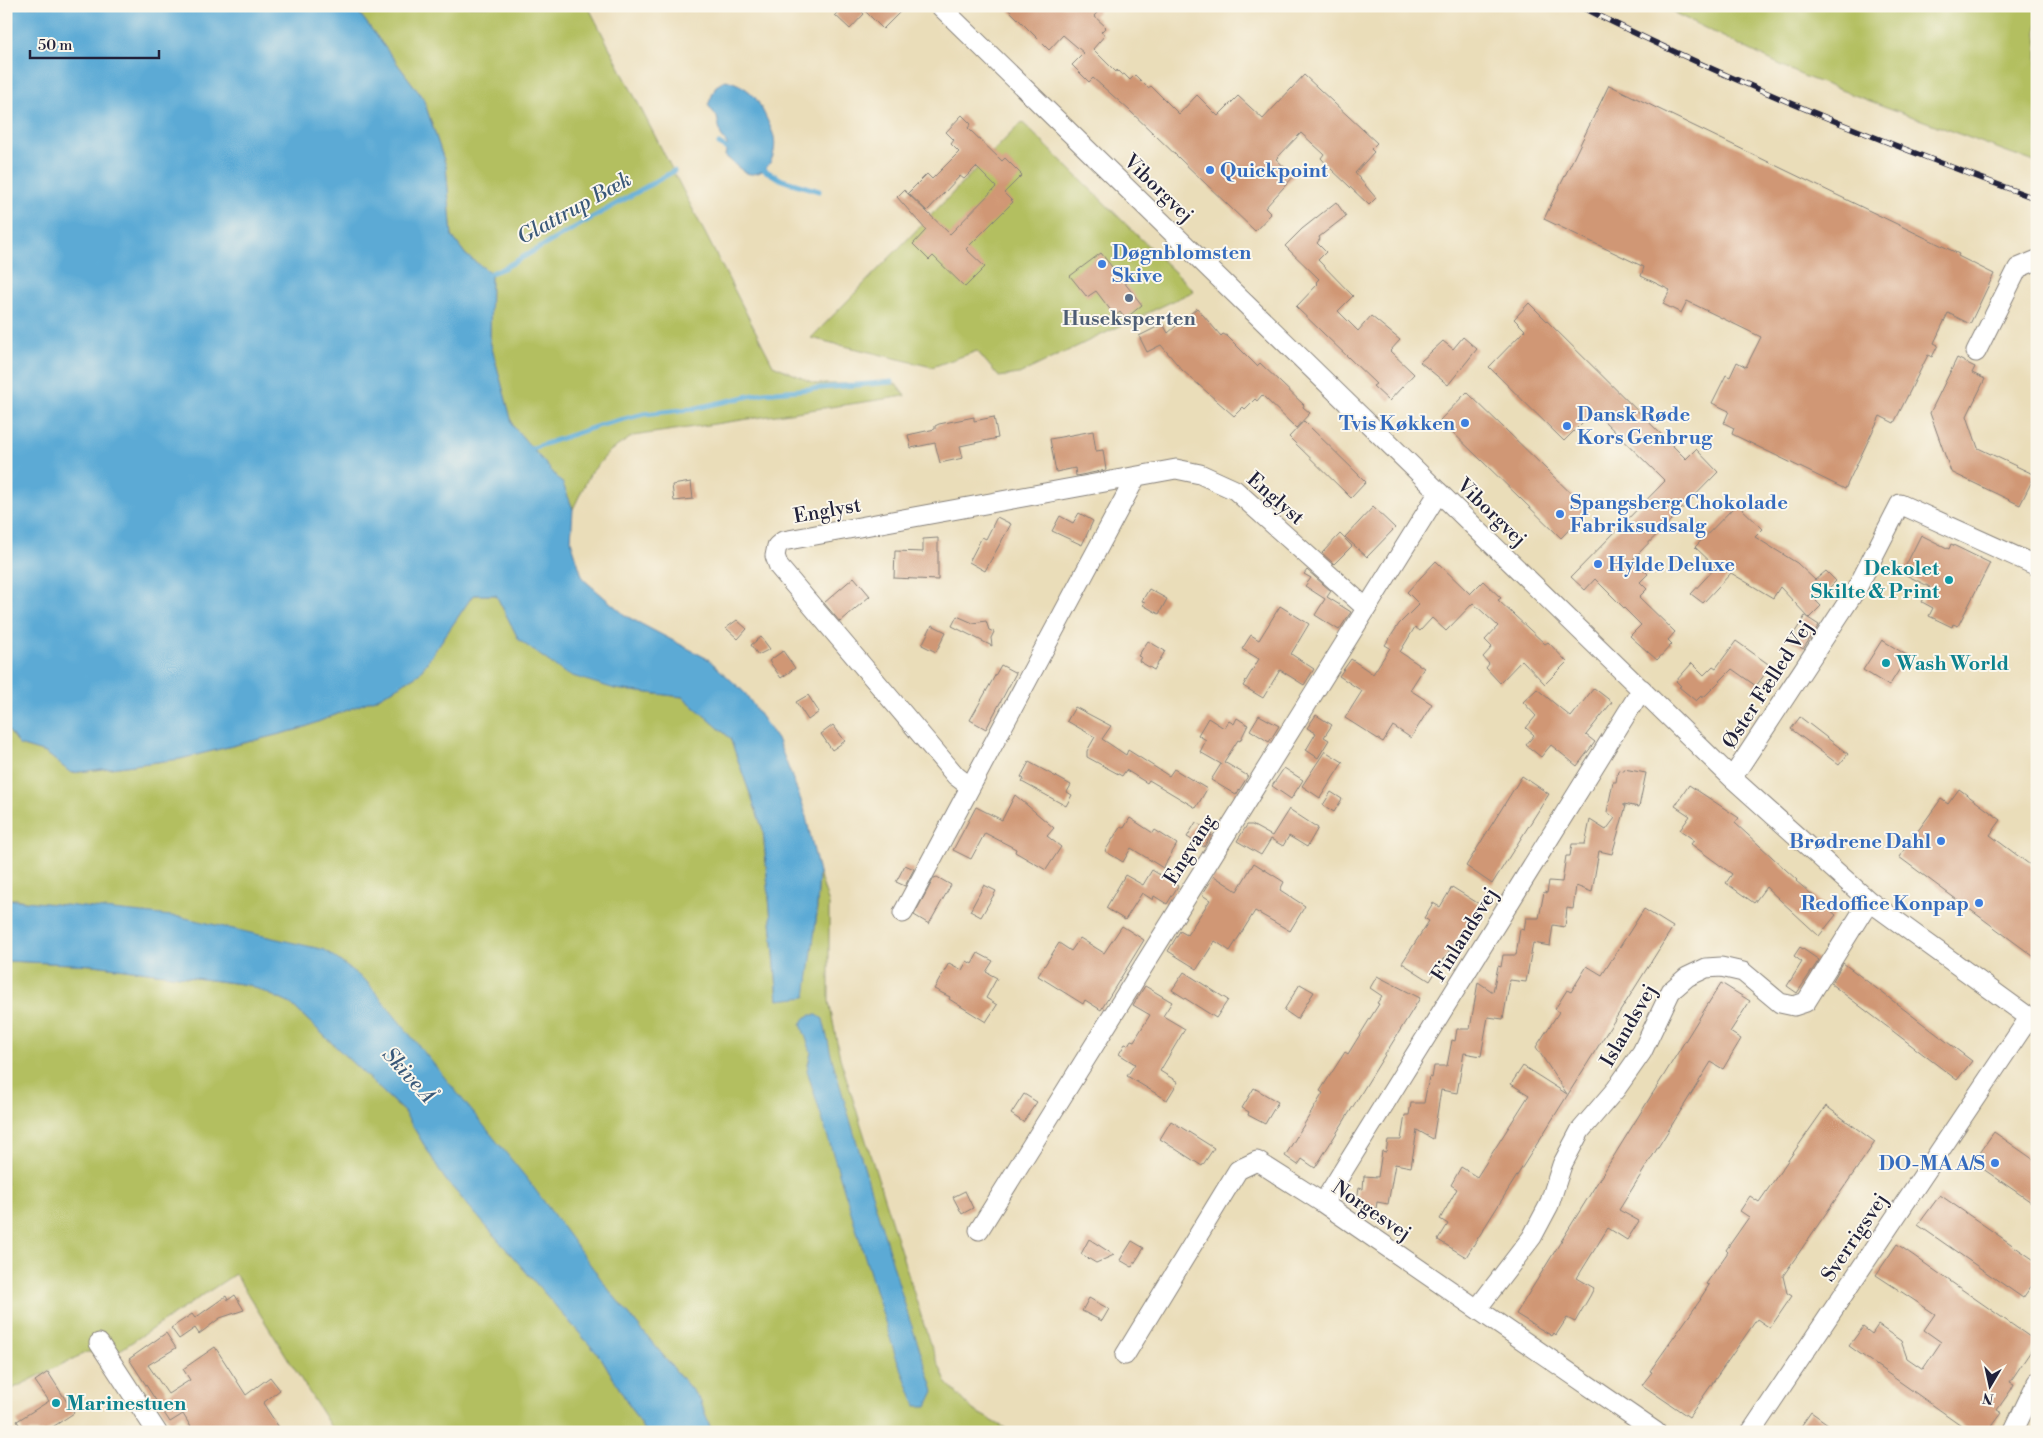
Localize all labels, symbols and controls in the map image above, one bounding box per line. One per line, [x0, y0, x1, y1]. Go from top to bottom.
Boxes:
scale bar [30, 28, 159, 60]
text: 50 m [38, 36, 72, 55]
street label: Viborgvej [1117, 149, 1198, 228]
place label: Quickpoint [1220, 159, 1329, 184]
marker: Quickpoint [1204, 164, 1216, 176]
water label: Glattrup Bæk [513, 167, 636, 251]
place label: Døgnblomsten Skive [1112, 241, 1252, 289]
marker: Døgnblomsten Skive [1096, 258, 1108, 270]
marker: Huseksperten [1123, 292, 1135, 304]
place label: Huseksperten [1062, 307, 1197, 332]
place label: Dansk Røde Kors Genbrug [1577, 403, 1713, 451]
place label: Tvis Køkken [1339, 412, 1456, 437]
marker: Tvis Køkken [1459, 417, 1471, 429]
marker: Dansk Røde Kors Genbrug [1561, 420, 1573, 432]
street label: Englyst [1241, 467, 1309, 531]
street label: Viborgvej [1450, 473, 1531, 552]
place label: Spangsberg Chokolade Fabriksudsalg [1570, 491, 1788, 539]
street label: Englyst [792, 493, 863, 530]
marker: Spangsberg Chokolade Fabriksudsalg [1554, 508, 1566, 520]
place label: Hylde Deluxe [1608, 553, 1735, 578]
place label: Dekolet Skilte & Print [1811, 557, 1940, 605]
marker: Hylde Deluxe [1592, 558, 1604, 570]
marker: Dekolet Skilte & Print [1943, 574, 1955, 586]
street label: Øster Fælled Vej [1718, 616, 1819, 753]
place label: Wash World [1895, 652, 2010, 677]
marker: Wash World [1880, 657, 1892, 669]
street label: Engvang [1159, 809, 1222, 890]
place label: Brødrene Dahl [1789, 830, 1931, 855]
marker: Brødrene Dahl [1935, 835, 1947, 847]
street label: Finlandsvej [1427, 883, 1504, 986]
place label: Redoffice Konpap [1801, 892, 1969, 917]
marker: Redoffice Konpap [1973, 897, 1985, 909]
street label: Islandsvej [1596, 980, 1663, 1071]
water label: Skive Å [376, 1041, 442, 1110]
place label: DO-MA A/S [1879, 1152, 1985, 1177]
marker: DO-MA A/S [1989, 1157, 2001, 1169]
street label: Norgesvej [1327, 1176, 1415, 1247]
street label: Sverrigsvej [1817, 1189, 1894, 1287]
north arrow [1966, 1360, 2016, 1410]
text: N [1981, 1388, 1995, 1408]
place label: Marinestuen [66, 1392, 187, 1417]
marker: Marinestuen [50, 1397, 62, 1409]

